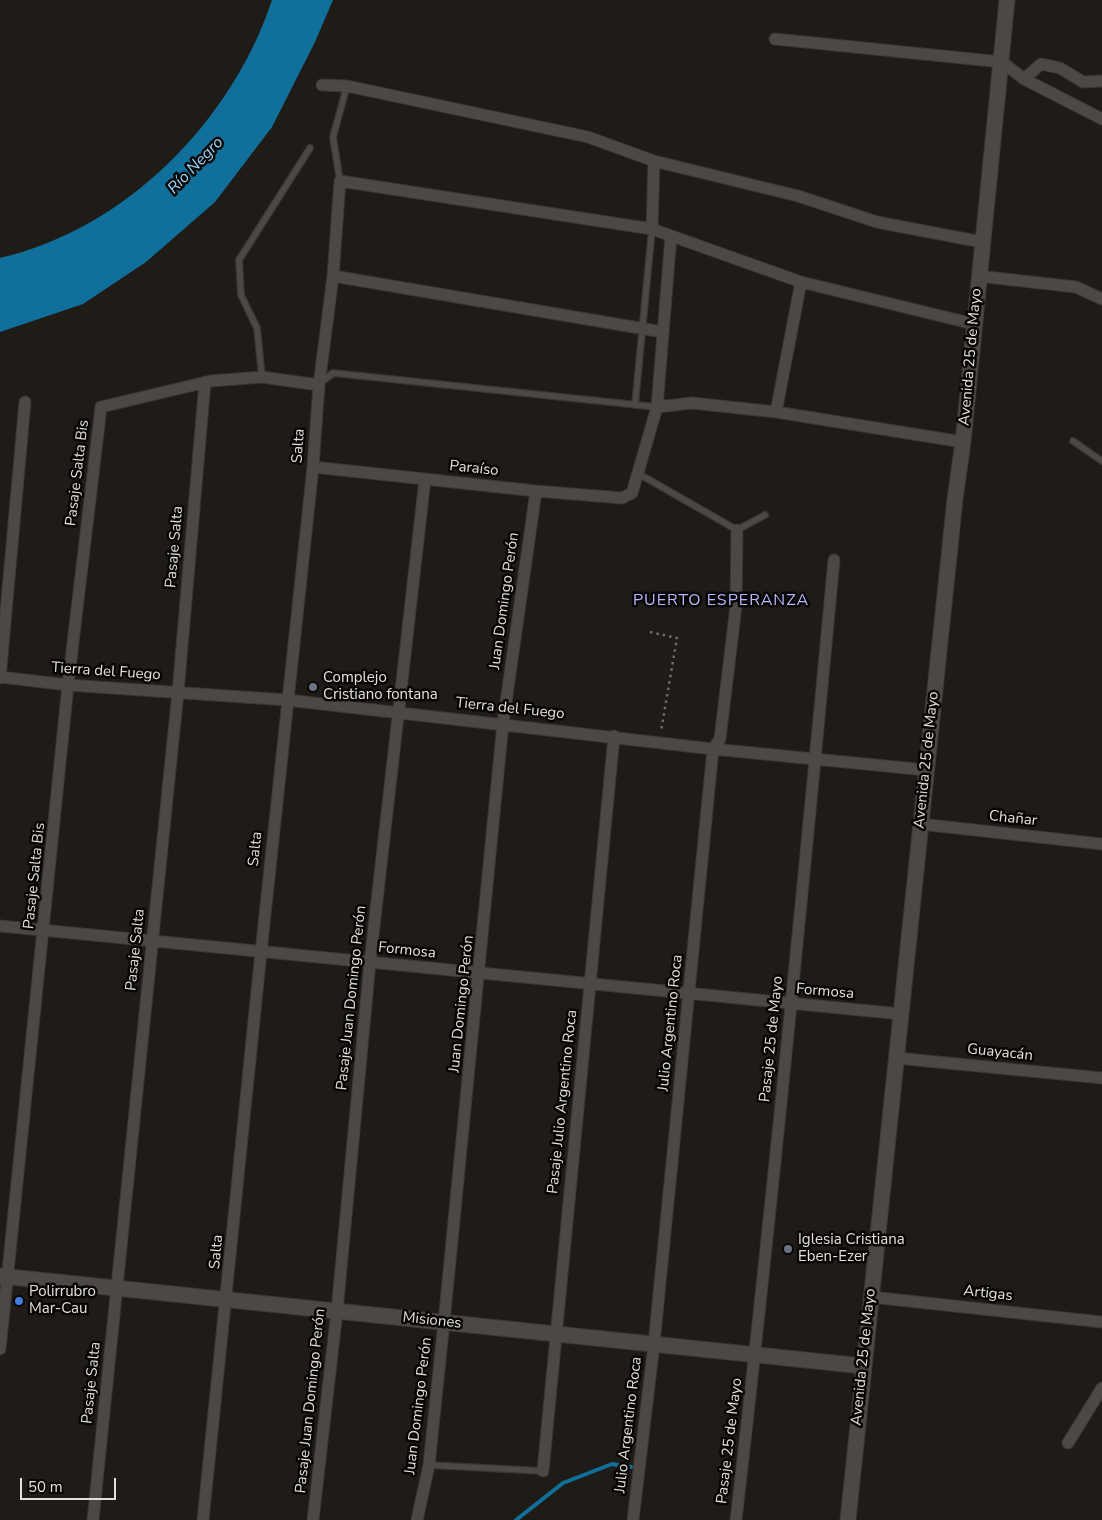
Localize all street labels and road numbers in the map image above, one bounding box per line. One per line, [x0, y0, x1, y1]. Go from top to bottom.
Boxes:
street label: Avenida 25 de Mayo [956, 288, 986, 426]
street label: Pasaje Salta Bis [63, 419, 93, 527]
street label: Salta [289, 428, 309, 464]
street label: Paraíso [449, 457, 499, 481]
street label: Pasaje Salta [162, 505, 188, 589]
street label: Juan Domingo Perón [486, 531, 524, 671]
street label: Tierra del Fuego [51, 659, 161, 685]
street label: Avenida 25 de Mayo [911, 691, 943, 829]
street label: Tierra del Fuego [455, 694, 565, 724]
street label: Chañar [988, 808, 1038, 830]
street label: Pasaje Salta Bis [20, 822, 50, 930]
street label: Salta [245, 831, 267, 867]
street label: Pasaje Juan Domingo Perón [333, 905, 371, 1091]
street label: Pasaje Salta [123, 908, 149, 992]
street label: Juan Domingo Perón [446, 934, 478, 1074]
street label: Formosa [377, 939, 437, 963]
street label: Julio Argentino Roca [655, 954, 687, 1092]
street label: Pasaje 25 de Mayo [756, 975, 788, 1103]
street label: Formosa [795, 981, 855, 1003]
street label: Pasaje Julio Argentino Roca [544, 1009, 582, 1195]
street label: Guayacán [966, 1041, 1034, 1065]
street label: Salta [207, 1234, 227, 1270]
street label: Artigas [963, 1282, 1013, 1306]
street label: Avenida 25 de Mayo [848, 1288, 880, 1426]
street label: Pasaje Juan Domingo Perón [292, 1308, 330, 1494]
street label: Misiones [402, 1309, 462, 1333]
street label: Juan Domingo Perón [402, 1336, 436, 1476]
street label: Pasaje Salta [79, 1341, 105, 1425]
street label: Julio Argentino Roca [612, 1356, 646, 1494]
street label: Pasaje 25 de Mayo [713, 1377, 747, 1505]

